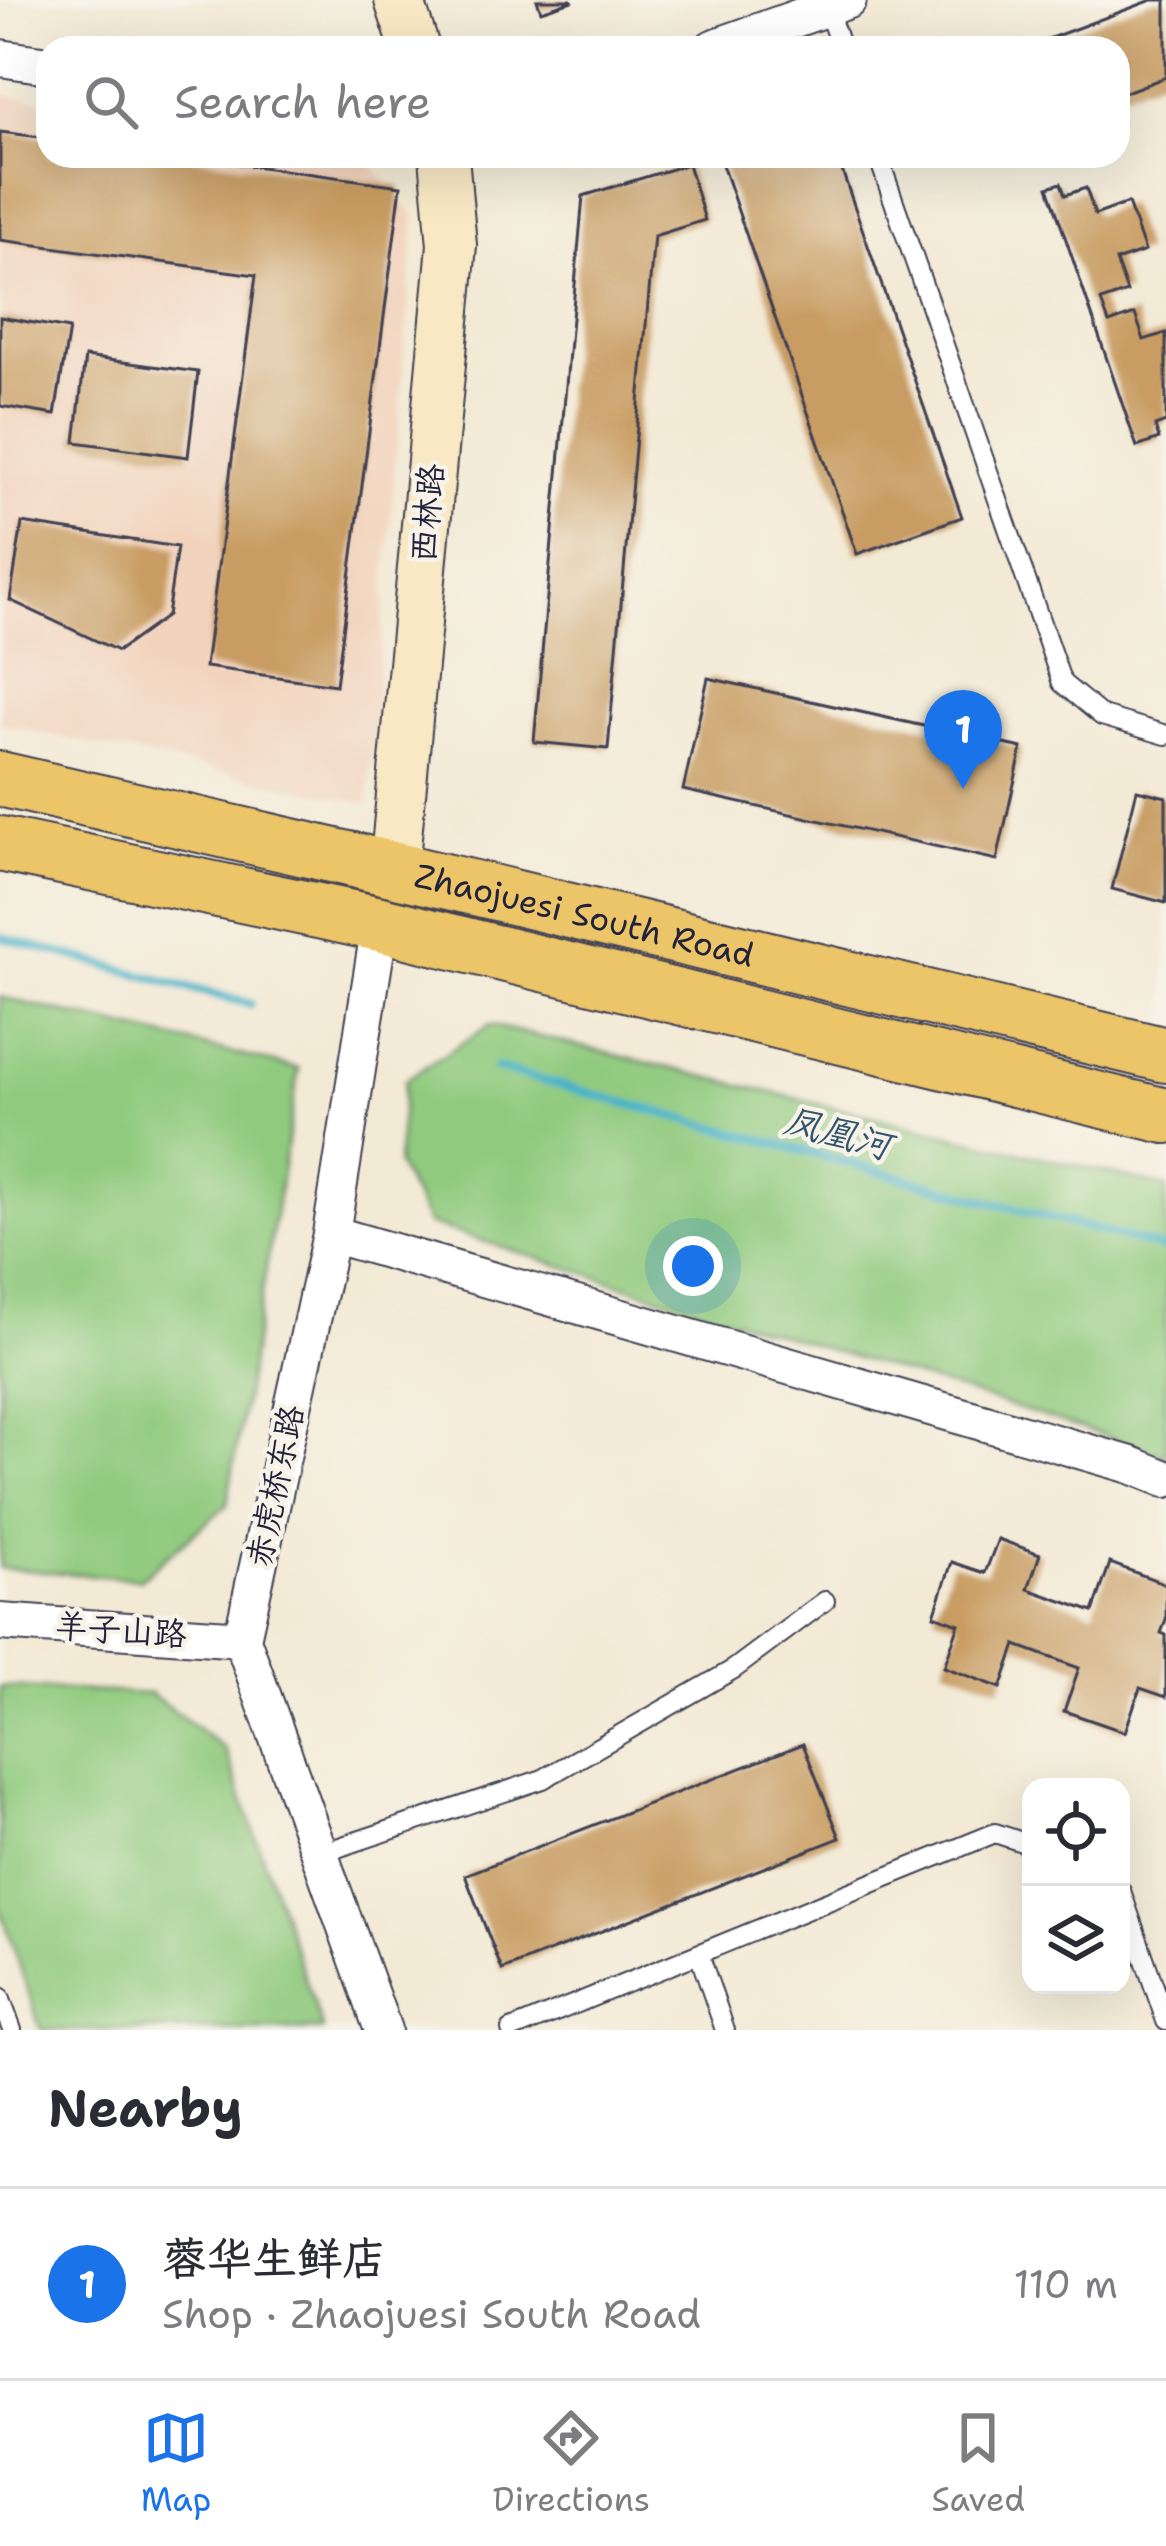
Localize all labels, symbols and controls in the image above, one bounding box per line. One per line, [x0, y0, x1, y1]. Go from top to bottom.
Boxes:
search box [36, 36, 1130, 168]
icon: search [78, 69, 144, 135]
text: Search here [174, 72, 431, 132]
street label: 西林路 [400, 462, 454, 564]
pin: 1 [924, 690, 1002, 789]
street label: Zhaojuesi South Road [410, 852, 759, 977]
water label: 凤凰河 [779, 1095, 901, 1172]
your location [663, 1236, 723, 1296]
street label: 赤虎桥东路 [236, 1401, 314, 1571]
street label: 羊子山路 [54, 1603, 188, 1657]
map controls [1022, 1778, 1130, 1994]
button: locate [1022, 1778, 1130, 1886]
button: layers [1022, 1886, 1130, 1994]
text: Nearby [48, 2074, 243, 2142]
text: 蓉华生鲜店 [162, 2228, 387, 2288]
text: 1 [78, 2258, 96, 2310]
text: 110 m [1014, 2258, 1118, 2310]
text: Shop · Zhaojuesi South Road [162, 2288, 701, 2340]
tab: Map [141, 2405, 211, 2522]
tab: Directions [493, 2405, 650, 2522]
tab: Saved [932, 2405, 1025, 2522]

